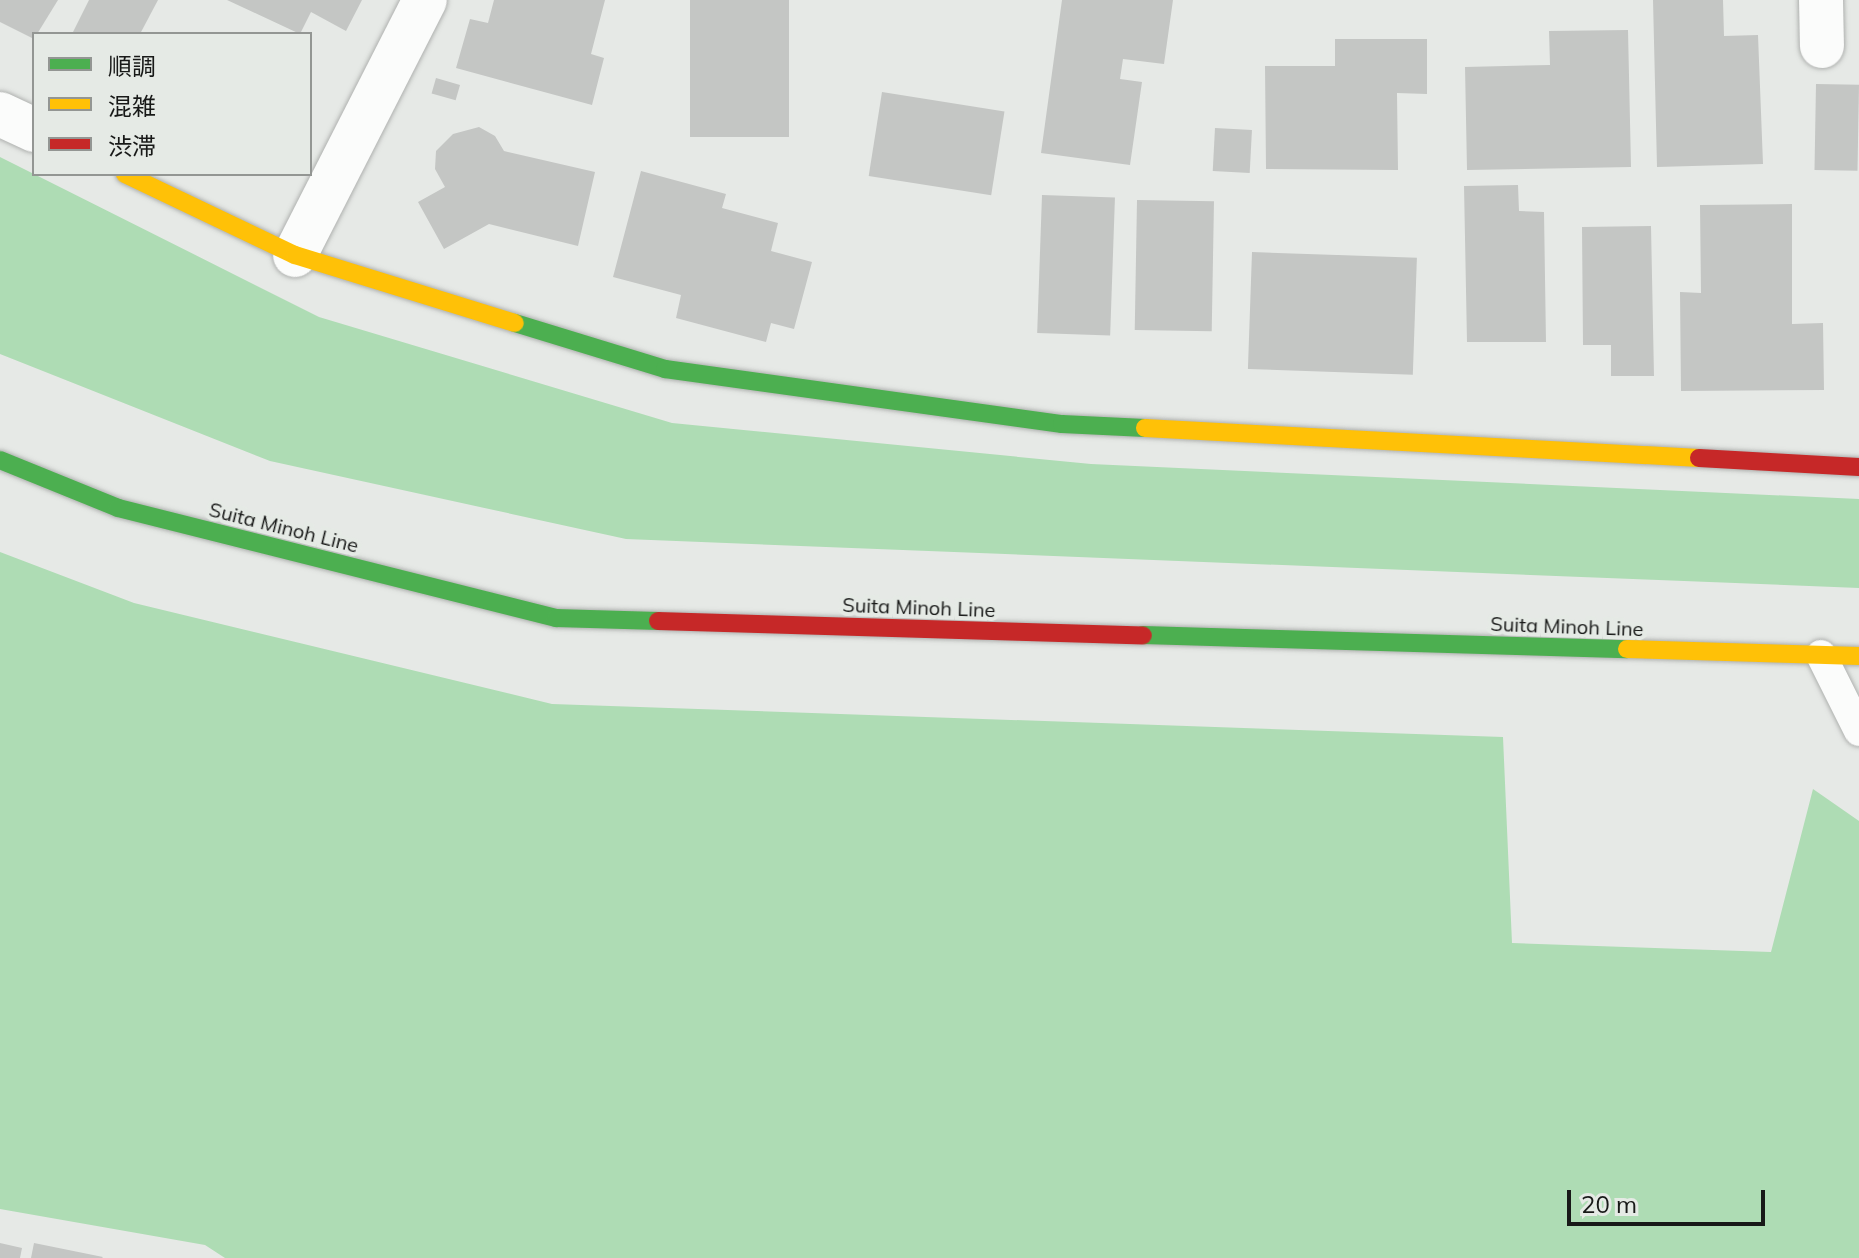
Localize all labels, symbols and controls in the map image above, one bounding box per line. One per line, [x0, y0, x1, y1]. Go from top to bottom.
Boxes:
legend [32, 32, 312, 176]
text: 順調 [108, 51, 156, 81]
text: 混雑 [108, 91, 156, 121]
text: 渋滞 [108, 131, 156, 161]
street label: Suita Minoh Line [207, 497, 361, 557]
street label: Suita Minoh Line [842, 592, 996, 622]
street label: Suita Minoh Line [1490, 611, 1644, 641]
scale bar [1571, 1174, 1769, 1224]
text: 20 m [1581, 1189, 1637, 1219]

